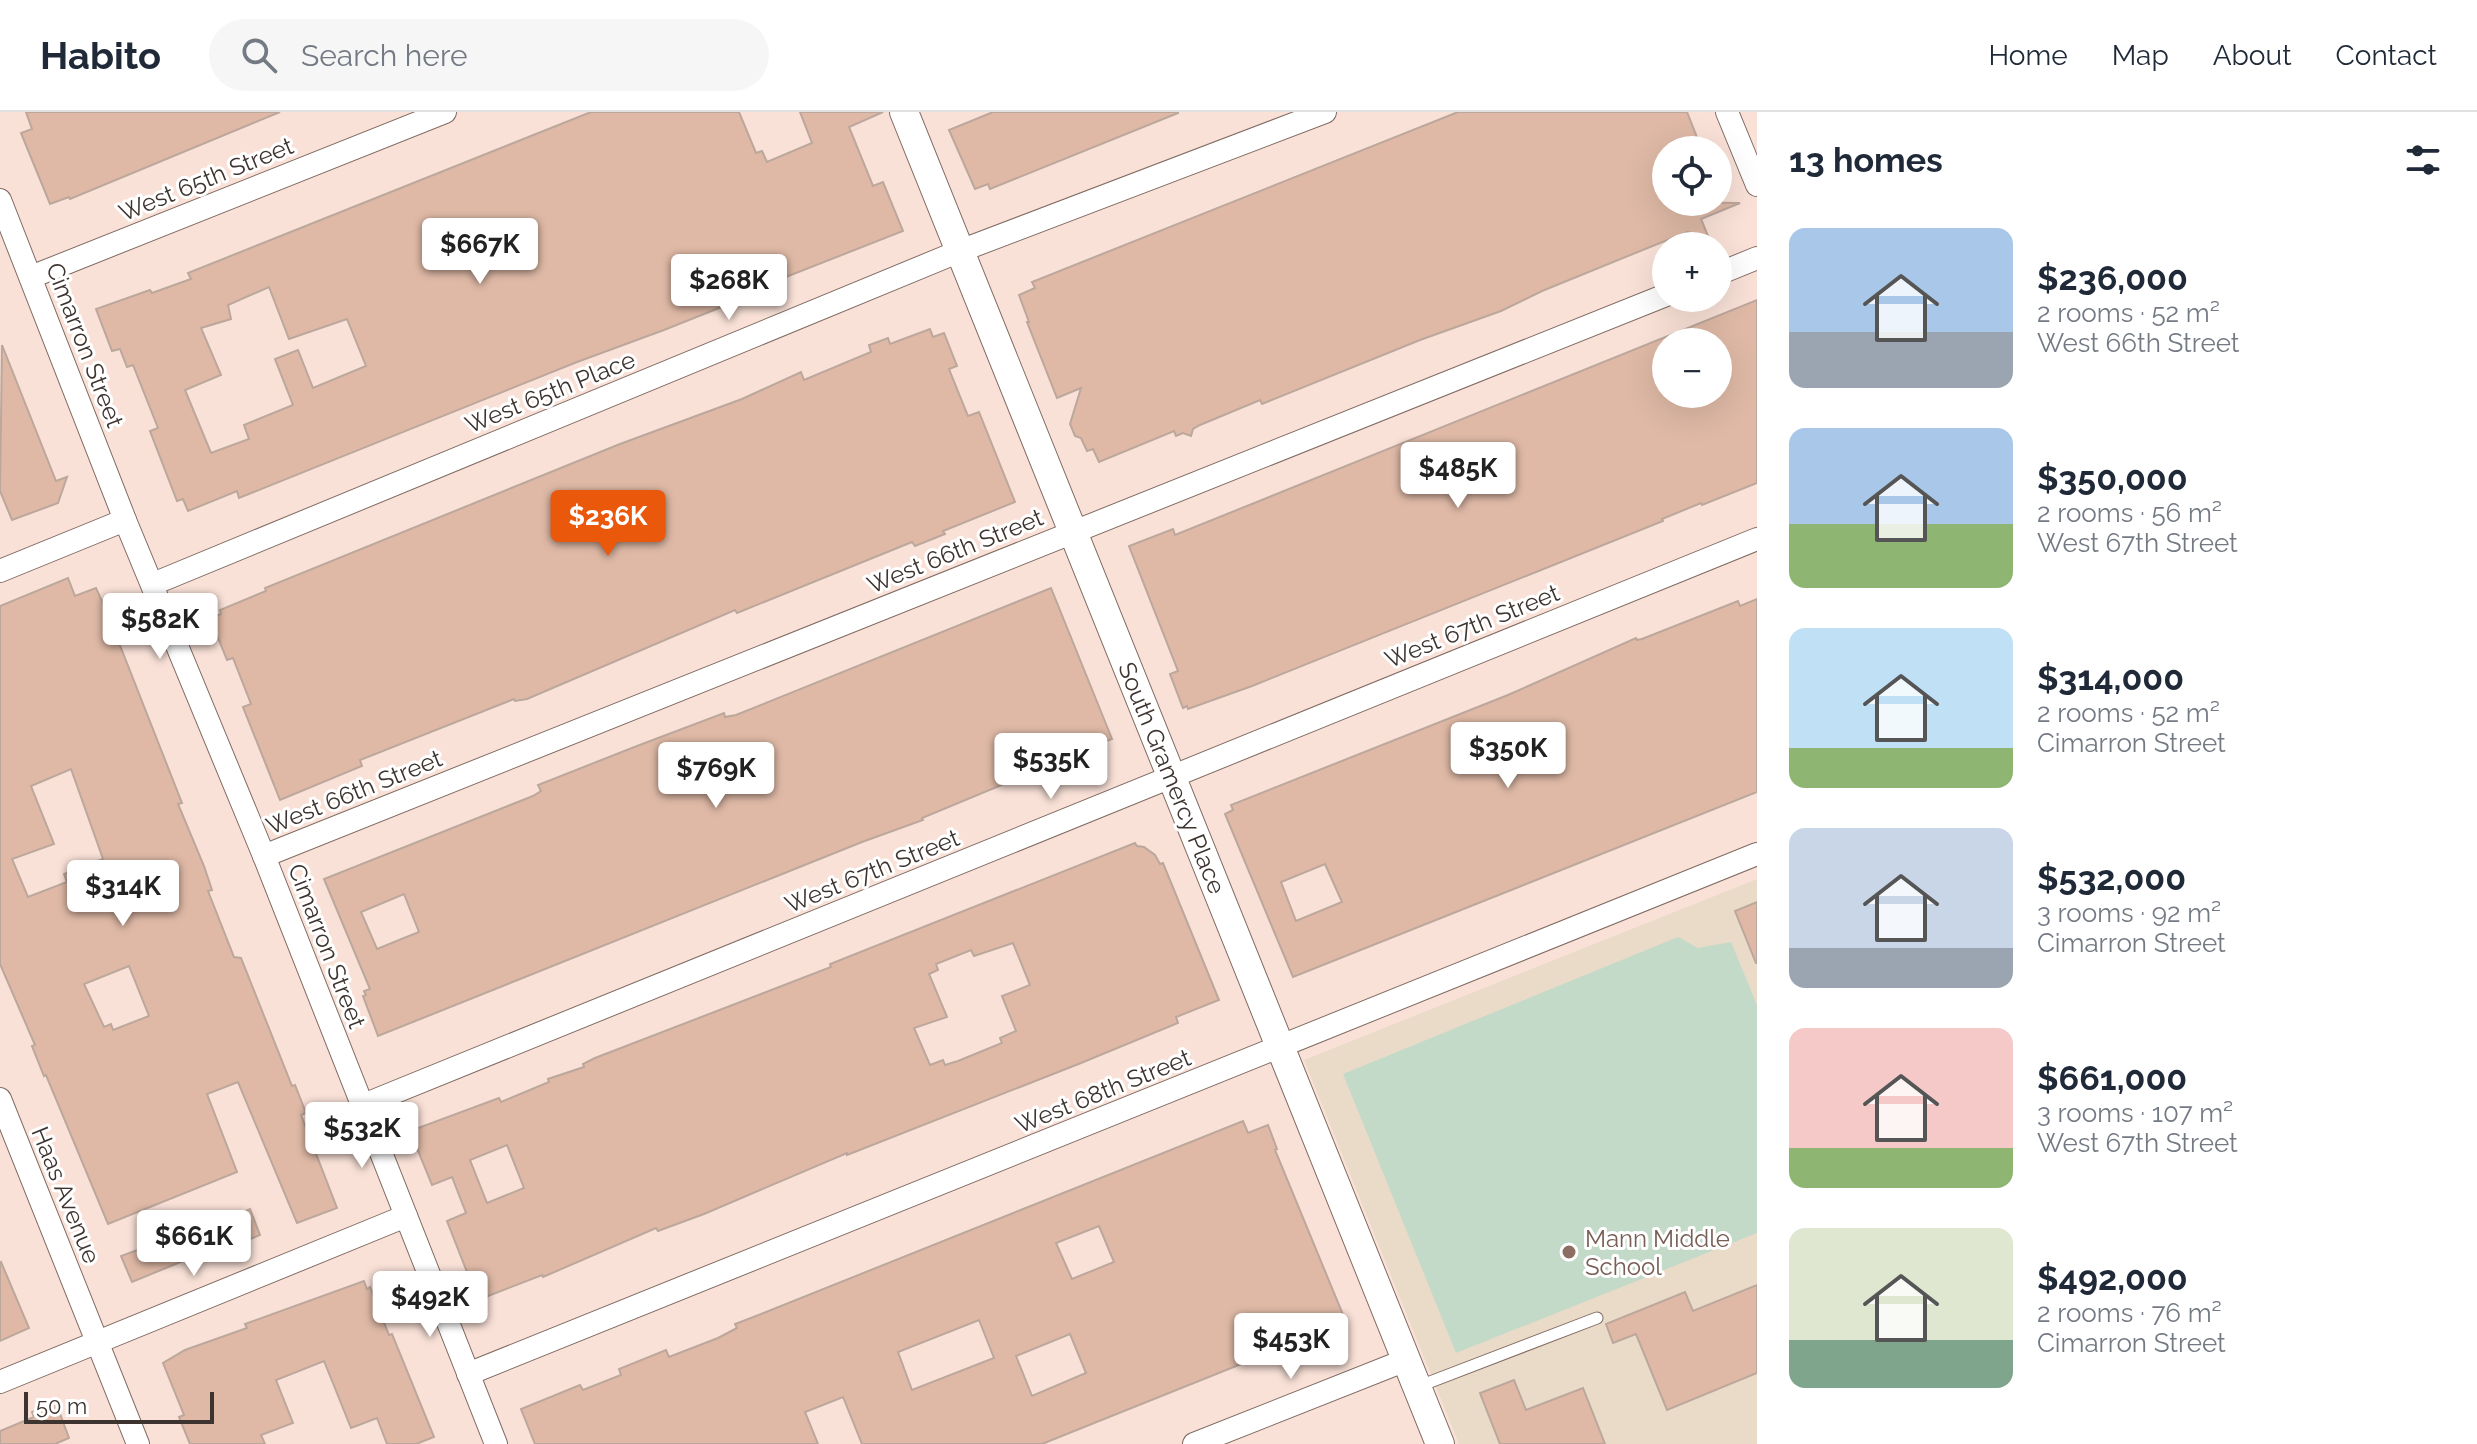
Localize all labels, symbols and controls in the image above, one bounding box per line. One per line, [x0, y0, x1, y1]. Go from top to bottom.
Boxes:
search box [209, 19, 769, 91]
text: Habito [40, 33, 161, 78]
icon: search [237, 33, 281, 77]
text: Search here [301, 38, 468, 73]
text: Home [1988, 39, 2068, 72]
text: Map [2112, 39, 2169, 72]
text: About [2213, 39, 2292, 72]
text: Contact [2336, 39, 2437, 72]
street label: West 65th Street [115, 131, 297, 227]
map controls [1652, 136, 1732, 408]
button: locate [1652, 136, 1732, 216]
icon: filters [2401, 138, 2445, 182]
text: 13 homes [1789, 140, 1943, 180]
pin: $667K [424, 218, 536, 286]
text: $667K [440, 229, 520, 259]
button: + [1652, 232, 1732, 312]
pin: $268K [673, 254, 785, 322]
street label: Cimarron Street [40, 258, 130, 432]
text: $236,000 [2037, 258, 2188, 298]
icon: home [1853, 260, 1949, 356]
text: $268K [689, 265, 769, 295]
text: 2 rooms · 52 m² [2037, 298, 2220, 328]
button: − [1652, 328, 1732, 408]
text: West 66th Street [2037, 328, 2240, 358]
street label: West 65th Place [461, 345, 639, 439]
pin: $485K [1402, 442, 1514, 510]
text: $485K [1419, 453, 1497, 483]
text: $350,000 [2037, 458, 2188, 498]
icon: home [1853, 460, 1949, 556]
pin: $236K [552, 490, 664, 558]
text: 2 rooms · 56 m² [2037, 498, 2222, 528]
text: $236K [569, 501, 647, 531]
street label: West 66th Street [863, 503, 1047, 599]
text: West 67th Street [2037, 528, 2238, 558]
street label: West 67th Street [1381, 578, 1563, 674]
pin: $582K [104, 593, 216, 661]
text: $582K [121, 604, 199, 634]
street label: South Gramercy Place [1112, 658, 1232, 898]
text: $314,000 [2037, 658, 2184, 698]
icon: home [1853, 660, 1949, 756]
text: 2 rooms · 52 m² [2037, 698, 2220, 728]
pin: $350K [1452, 722, 1564, 790]
text: Cimarron Street [2037, 728, 2226, 758]
pin: $535K [995, 733, 1107, 801]
text: $350K [1469, 733, 1547, 763]
pin: $769K [660, 742, 772, 810]
street label: West 66th Street [262, 744, 446, 840]
text: $535K [1012, 744, 1090, 774]
text: $769K [676, 753, 756, 783]
street label: West 67th Street [781, 823, 963, 919]
text: $532,000 [2037, 858, 2186, 898]
street label: Cimarron Street [282, 859, 372, 1033]
pin: $314K [67, 860, 179, 928]
icon: home [1853, 860, 1949, 956]
text: $314K [85, 871, 161, 901]
text: 3 rooms · 92 m² [2037, 898, 2221, 928]
text: Cimarron Street [2037, 928, 2226, 958]
street label: West 68th Street [1011, 1043, 1195, 1139]
text: $661,000 [2037, 1058, 2187, 1098]
icon: home [1853, 1060, 1949, 1156]
text: 3 rooms · 107 m² [2037, 1098, 2233, 1128]
pin: $532K [306, 1102, 418, 1170]
text: $532K [323, 1113, 401, 1143]
street label: Haas Avenue [25, 1122, 107, 1268]
text: West 67th Street [2037, 1128, 2238, 1158]
pin: $661K [138, 1210, 250, 1278]
text: $661K [155, 1221, 233, 1251]
place label: Mann Middle School [1585, 1224, 1730, 1281]
marker: Mann Middle School [1560, 1243, 1578, 1261]
text: $492,000 [2037, 1258, 2188, 1298]
icon: home [1853, 1260, 1949, 1356]
pin: $492K [374, 1271, 486, 1339]
text: $492K [391, 1282, 469, 1312]
text: 2 rooms · 76 m² [2037, 1298, 2222, 1328]
pin: $453K [1235, 1313, 1347, 1381]
text: $453K [1252, 1324, 1330, 1354]
text: Cimarron Street [2037, 1328, 2226, 1358]
scale bar [24, 1388, 214, 1424]
text: 50 m [36, 1393, 87, 1419]

